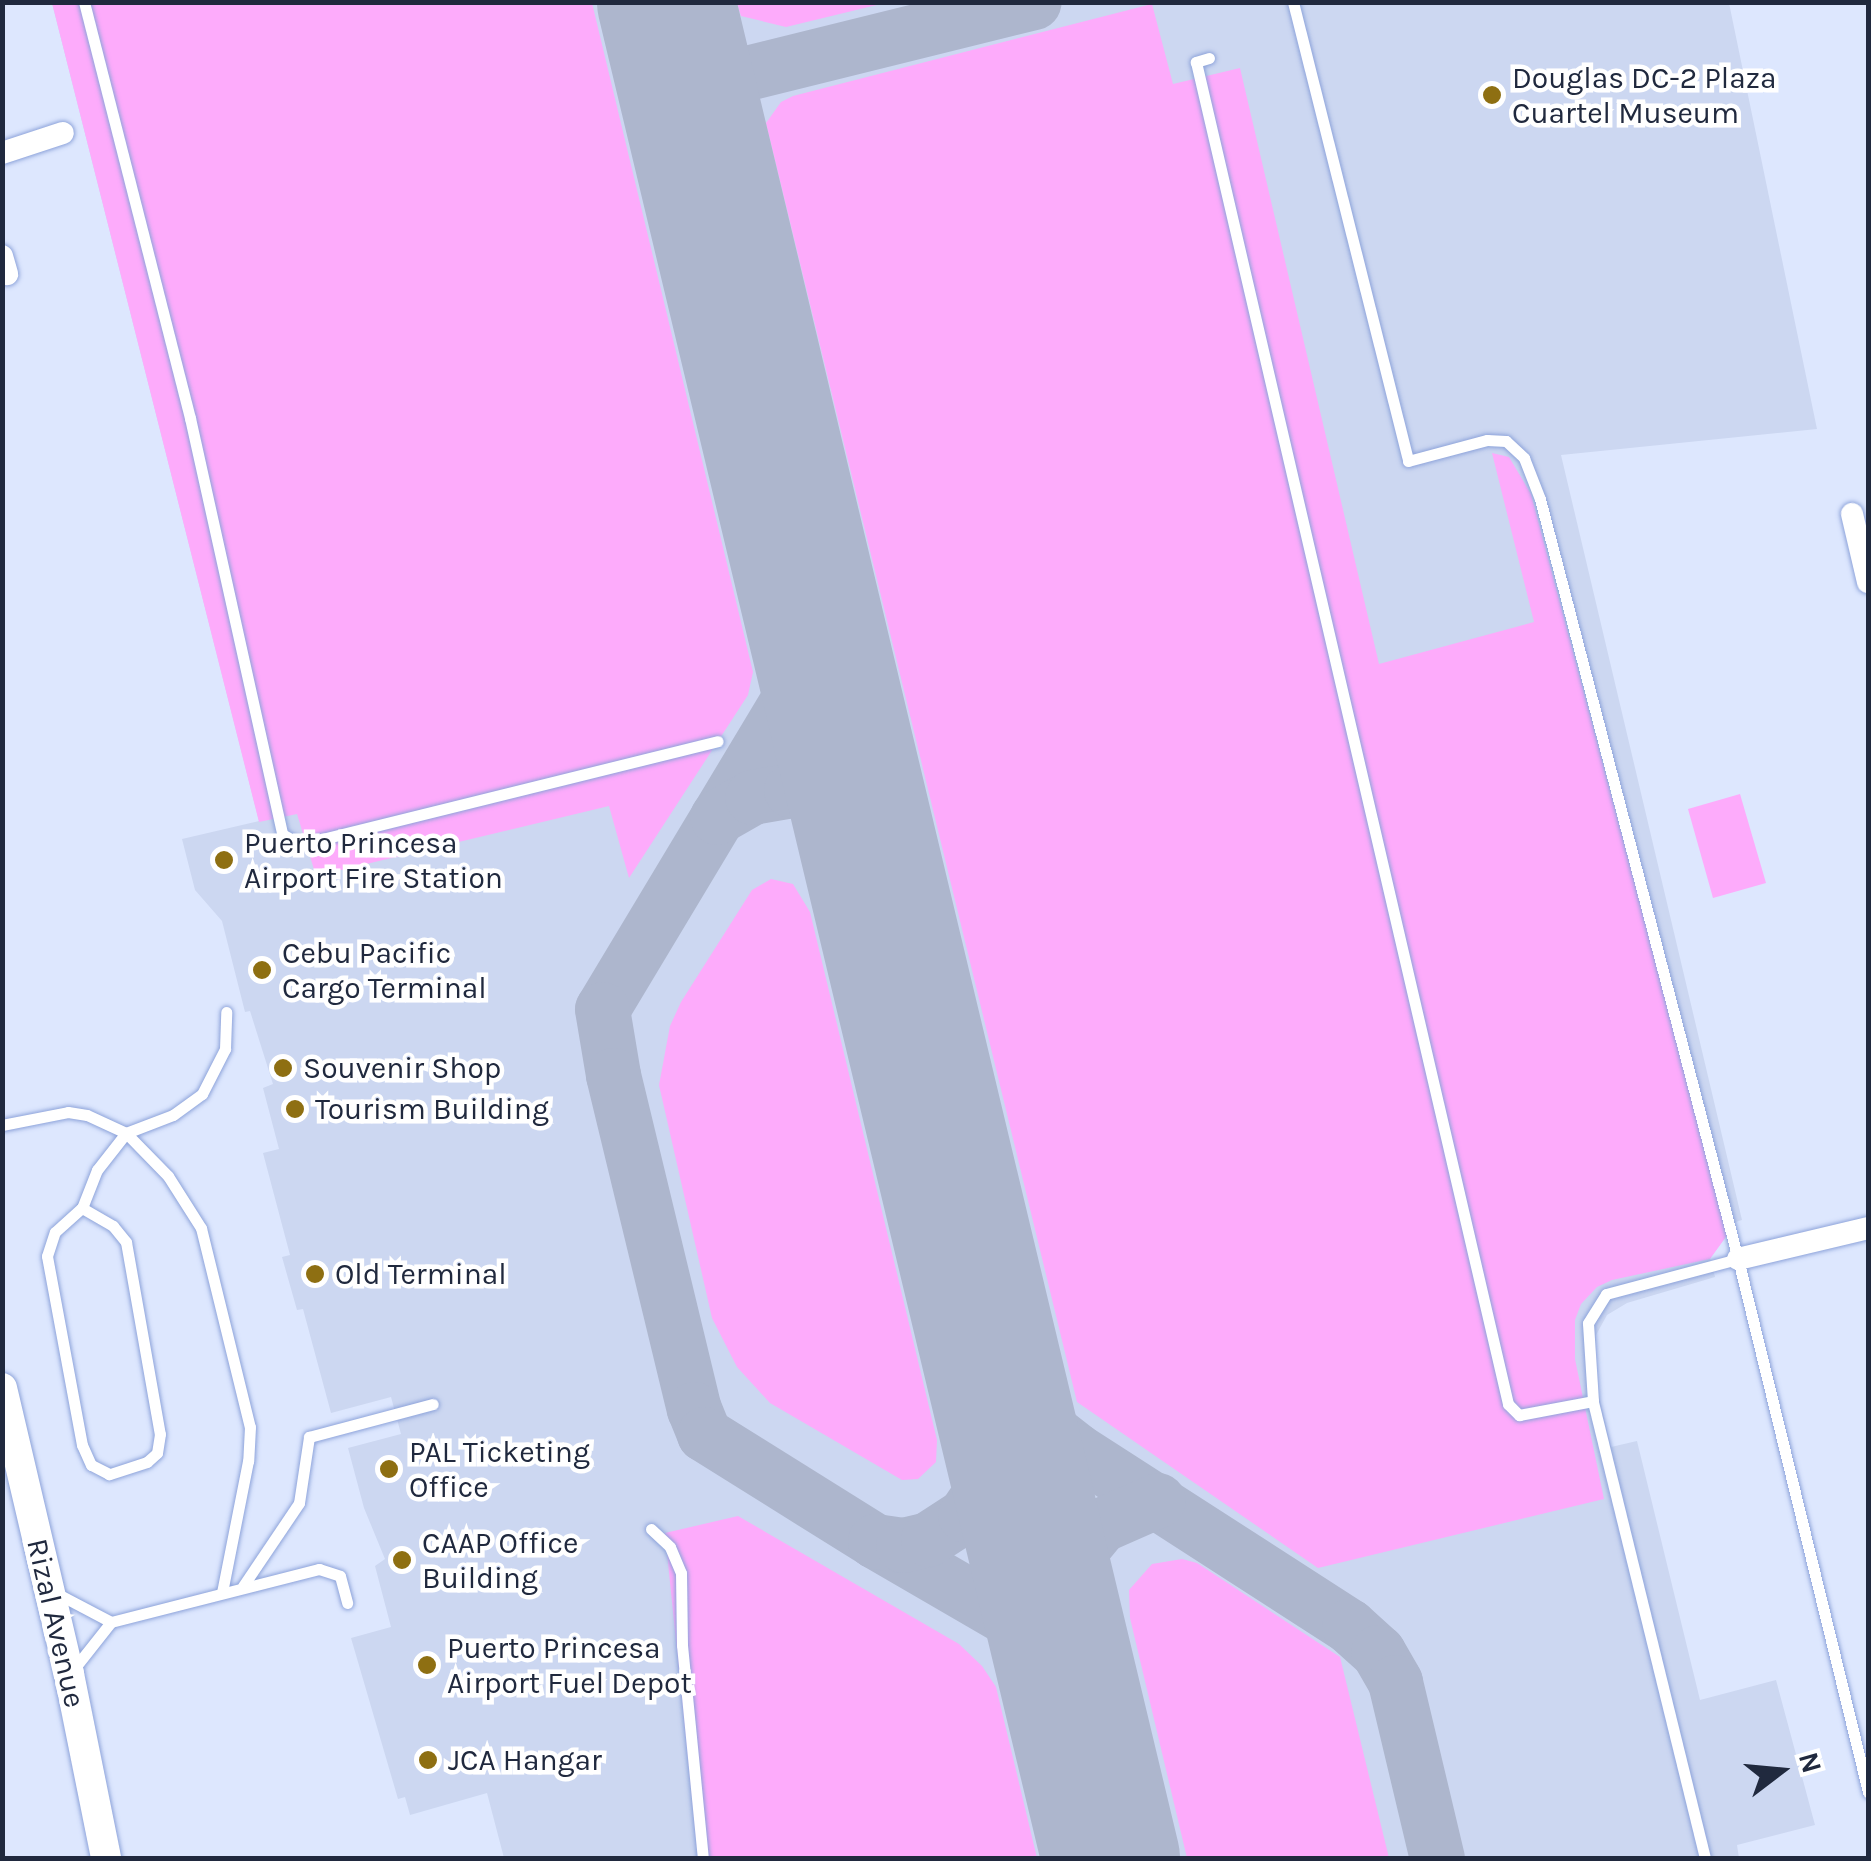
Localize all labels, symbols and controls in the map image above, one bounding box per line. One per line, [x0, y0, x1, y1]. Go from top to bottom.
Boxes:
place label: Douglas DC-2 Plaza Cuartel Museum [1512, 60, 1777, 130]
marker: Douglas DC-2 Plaza Cuartel Museum [1481, 84, 1503, 106]
place label: Puerto Princesa Airport Fire Station [244, 825, 503, 896]
marker: Puerto Princesa Airport Fire Station [213, 849, 235, 871]
place label: Cebu Pacific Cargo Terminal [282, 935, 487, 1006]
marker: Cebu Pacific Cargo Terminal [251, 959, 273, 981]
place label: Souvenir Shop [303, 1050, 501, 1086]
marker: Souvenir Shop [272, 1057, 294, 1079]
place label: Tourism Building [315, 1091, 549, 1127]
marker: Tourism Building [284, 1098, 306, 1120]
place label: Old Terminal [335, 1256, 507, 1292]
marker: Old Terminal [304, 1263, 326, 1285]
place label: PAL Ticketing Office [409, 1434, 590, 1504]
marker: PAL Ticketing Office [378, 1458, 400, 1480]
place label: CAAP Office Building [422, 1525, 578, 1596]
street label: Rizal Avenue [19, 1535, 93, 1711]
marker: CAAP Office Building [391, 1549, 413, 1571]
place label: Puerto Princesa Airport Fuel Depot [447, 1630, 692, 1700]
marker: Puerto Princesa Airport Fuel Depot [416, 1654, 438, 1676]
north arrow [1731, 1721, 1831, 1821]
place label: JCA Hangar [448, 1742, 602, 1778]
text: N [1792, 1748, 1829, 1777]
marker: JCA Hangar [417, 1749, 439, 1771]

